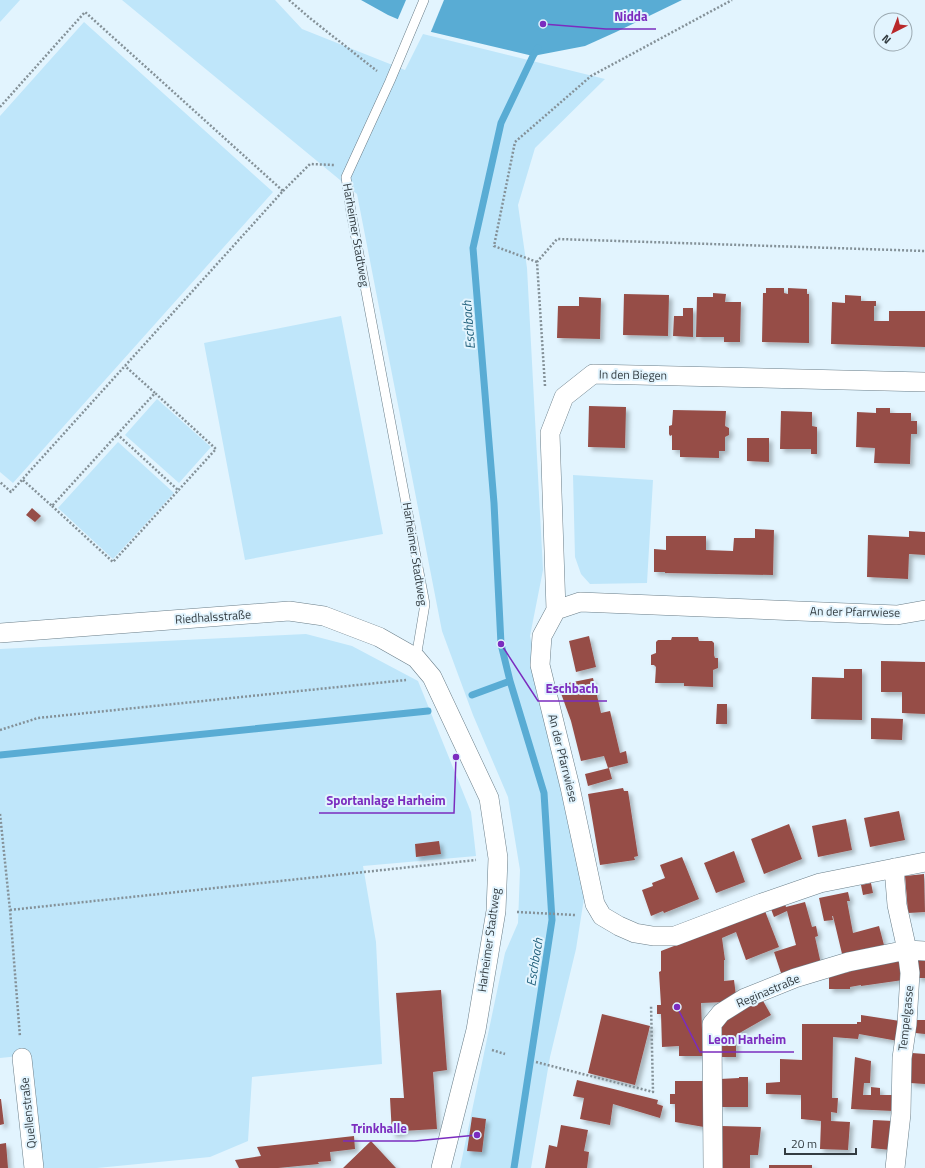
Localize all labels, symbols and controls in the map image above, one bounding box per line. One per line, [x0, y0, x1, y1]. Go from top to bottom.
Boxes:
callout: Nidda [606, 4, 656, 29]
text: Nidda [614, 6, 648, 26]
north arrow [873, 12, 913, 52]
text: N [878, 31, 894, 48]
street label: Harheimer Stadtweg [338, 182, 375, 288]
water label: Eschbach [456, 299, 480, 350]
street label: In den Biegen [599, 364, 667, 385]
street label: Harheimer Stadtweg [398, 501, 433, 607]
street label: An der Pfarrwiese [810, 601, 900, 622]
street label: Riedhalsstraße [174, 604, 252, 629]
callout: Eschbach [538, 676, 607, 701]
text: Eschbach [545, 678, 599, 698]
street label: An der Pfarrwiese [543, 712, 584, 804]
callout: Sportanlage Harheim [319, 788, 454, 813]
text: Sportanlage Harheim [326, 790, 446, 810]
street label: Harheimer Stadtweg [472, 887, 505, 993]
water label: Eschbach [520, 936, 548, 988]
street label: Reginastraße [733, 969, 803, 1012]
street label: Tempelgasse [893, 984, 918, 1052]
callout: Leon Harheim [700, 1027, 794, 1052]
text: Leon Harheim [708, 1029, 786, 1049]
street label: Quellenstraße [14, 1077, 41, 1150]
callout: Trinkhalle [343, 1116, 415, 1141]
text: Trinkhalle [351, 1118, 407, 1138]
scale bar [785, 1130, 856, 1156]
text: 20 m [791, 1134, 817, 1153]

